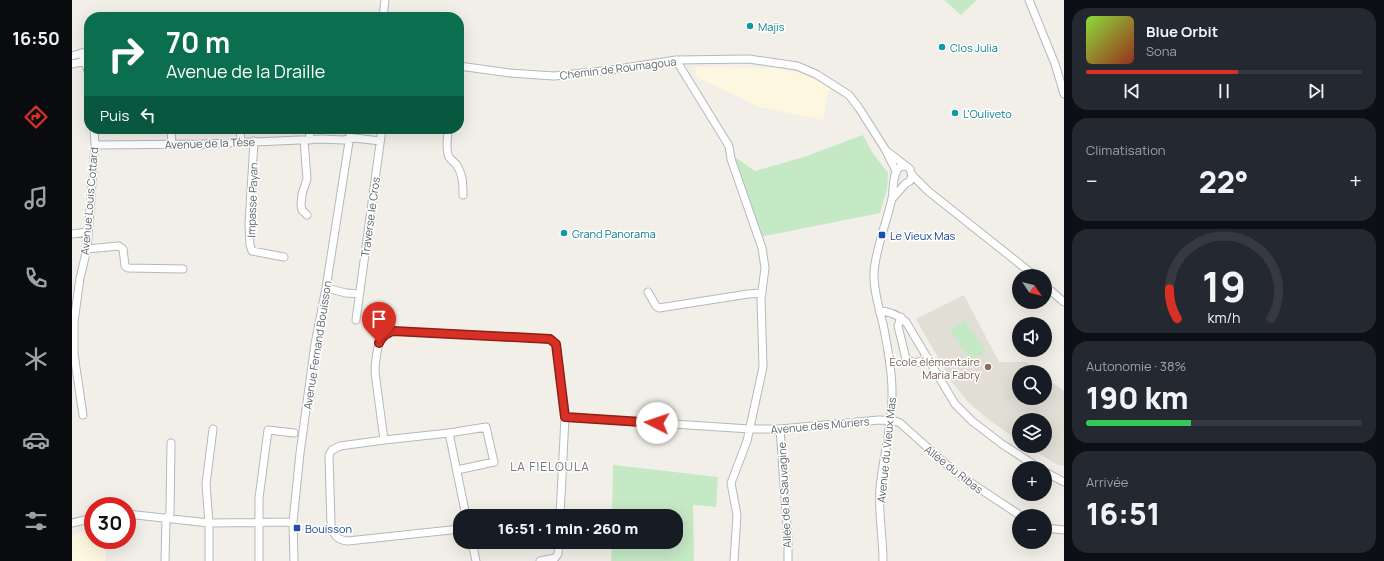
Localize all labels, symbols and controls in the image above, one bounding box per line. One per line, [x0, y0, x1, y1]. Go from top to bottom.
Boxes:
place label: Majis [758, 19, 785, 34]
marker: Majis [745, 21, 755, 31]
text: Blue Orbit [1146, 21, 1218, 42]
text: 70 m [166, 23, 230, 61]
text: 16:50 [12, 26, 60, 50]
icon: right [100, 28, 152, 80]
place label: Clos Julia [950, 40, 998, 55]
marker: Clos Julia [937, 42, 947, 52]
text: Sona [1146, 42, 1177, 60]
street label: Chemin de Roumagoua [559, 53, 677, 83]
text: Avenue de la Draille [166, 59, 325, 83]
icon: previous [1121, 80, 1143, 102]
icon: pause [1213, 80, 1235, 102]
icon: next [1305, 80, 1327, 102]
icon: directions [22, 103, 50, 131]
icon: left [137, 104, 159, 126]
text: Puis [100, 105, 129, 126]
place label: L'Ouliveto [963, 106, 1012, 121]
marker: L'Ouliveto [950, 108, 960, 118]
street label: Avenue de la Tèse [165, 134, 256, 152]
text: Climatisation [1086, 141, 1166, 159]
street label: Avenue Louis Cottard [77, 147, 101, 255]
text: 22° [1199, 161, 1248, 202]
street label: Impasse Payan [243, 162, 261, 238]
text: − [1086, 166, 1098, 196]
text: + [1349, 166, 1362, 196]
street label: Traverse le Cros [357, 176, 383, 258]
icon: music [22, 184, 50, 212]
place label: Grand Panorama [572, 226, 656, 241]
marker: Grand Panorama [559, 228, 569, 238]
place label: Le Vieux Mas [890, 228, 956, 243]
marker: Le Vieux Mas [877, 230, 887, 240]
text: 19 [1202, 257, 1246, 313]
icon: phone [22, 264, 50, 292]
north arrow [1012, 269, 1052, 309]
map controls [1012, 269, 1052, 549]
street label: Avenue Fernand Bouisson [299, 279, 335, 411]
pin [362, 302, 396, 343]
text: km/h [1207, 307, 1241, 326]
icon: arrive [368, 308, 390, 330]
button: sound [1012, 317, 1052, 357]
icon: climate [22, 345, 50, 373]
place label: École élémentaire Maria Fabry [889, 354, 981, 382]
text: Autonomie · 38% [1086, 357, 1186, 375]
marker: École élémentaire Maria Fabry [983, 362, 993, 372]
button: search [1012, 365, 1052, 405]
text: 190 km [1086, 377, 1189, 418]
street label: Avenue du Vieux Mas [873, 396, 899, 504]
position arrow [636, 402, 678, 444]
street label: Avenue des Mûriers [770, 413, 870, 437]
button: layers [1012, 413, 1052, 453]
icon: car [22, 426, 50, 454]
street label: Allée de la Sauvagine [774, 441, 794, 548]
street label: Allée du Ribas [922, 441, 986, 497]
district label: LA FIELOULA [510, 458, 590, 475]
button: + [1012, 461, 1052, 501]
text: Arrivée [1086, 473, 1128, 491]
text: 16:51 [1086, 493, 1160, 534]
speed limit sign: 30 [84, 497, 136, 549]
icon: filters [22, 507, 50, 535]
button: − [1012, 509, 1052, 549]
text: 16:51 · 1 min · 260 m [498, 518, 638, 539]
place label: Bouisson [305, 521, 352, 536]
marker: Bouisson [292, 523, 302, 533]

